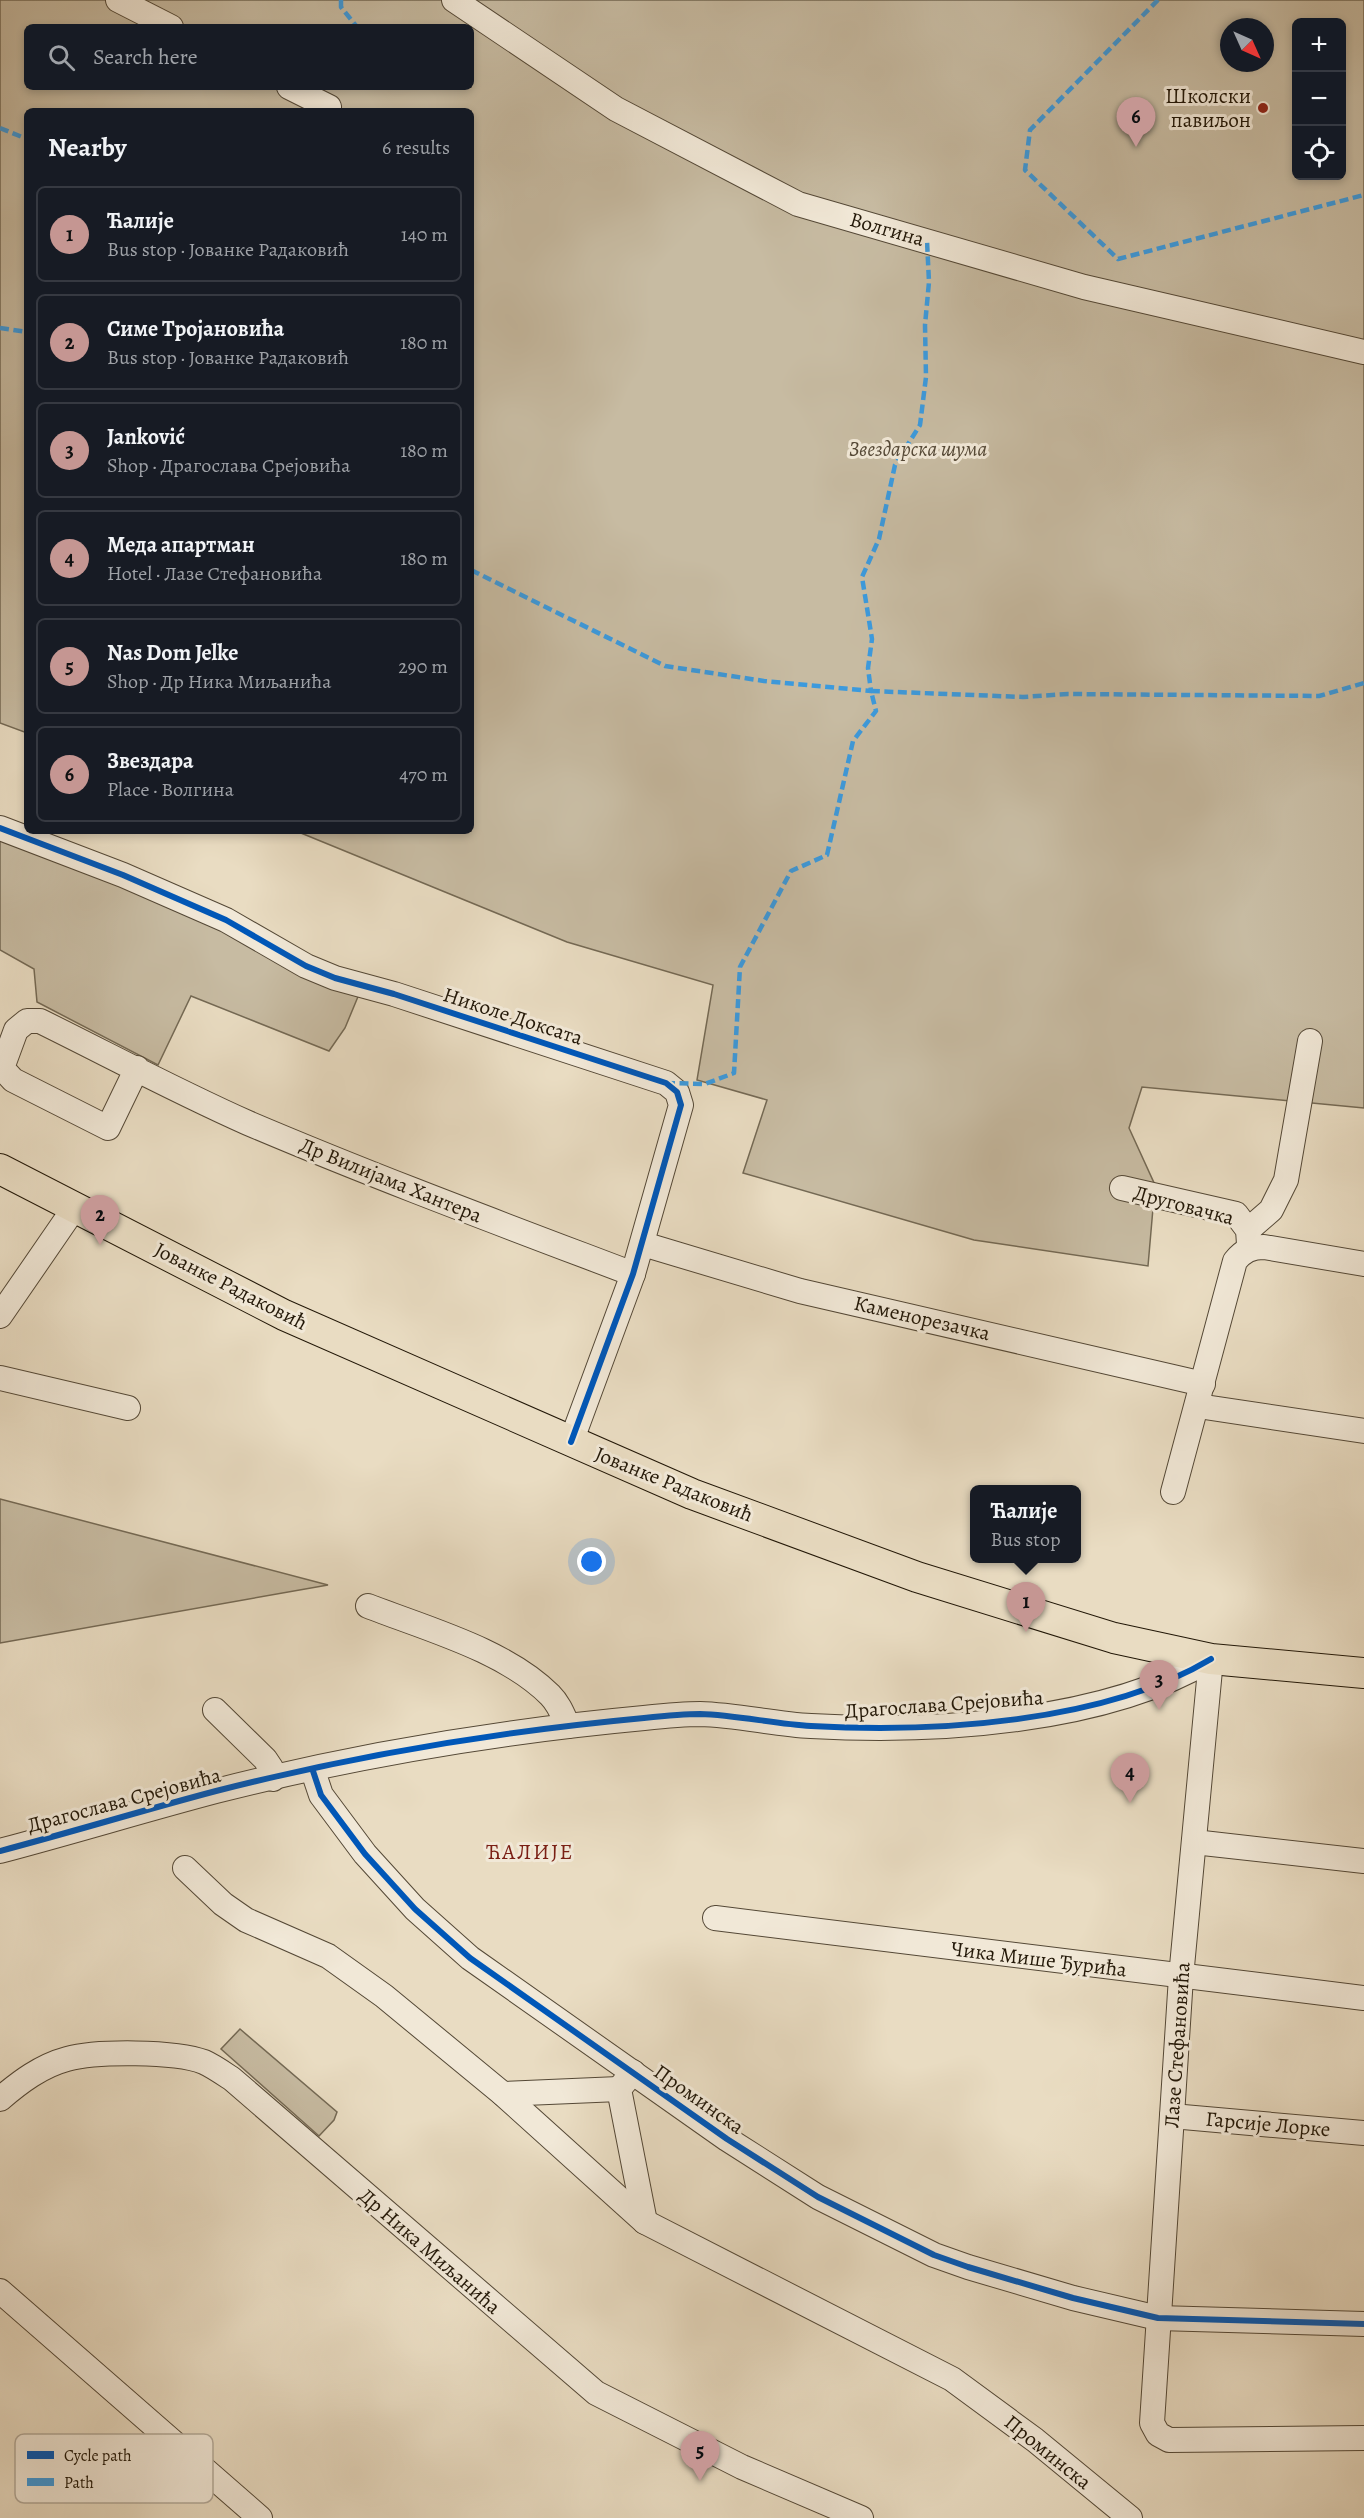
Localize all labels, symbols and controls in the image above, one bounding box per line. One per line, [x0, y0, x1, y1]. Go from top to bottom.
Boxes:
north arrow [1220, 18, 1274, 72]
map controls [1292, 18, 1346, 180]
button: + [1292, 18, 1346, 72]
search box [24, 24, 474, 90]
icon: search [45, 41, 78, 74]
text: Search here [93, 42, 198, 72]
button: − [1292, 72, 1346, 126]
place label: Школски павиљон [1165, 82, 1251, 134]
pin: 6 [1116, 98, 1156, 147]
marker: Школски павиљон [1256, 101, 1270, 115]
button: locate [1292, 126, 1346, 180]
text: Nearby [48, 130, 127, 165]
text: 6 results [382, 134, 450, 161]
street label: Волгина [846, 205, 928, 253]
text: Ћалије [107, 206, 174, 236]
text: 1 [66, 221, 73, 248]
text: 140 m [401, 221, 448, 248]
text: Bus stop · Јованке Радаковић [107, 236, 349, 263]
text: Симе Тројановића [107, 314, 284, 344]
text: 2 [65, 329, 74, 356]
text: 180 m [400, 329, 448, 356]
text: Bus stop · Јованке Радаковић [107, 344, 349, 371]
text: Janković [107, 422, 185, 452]
park label: Звездарска шума [849, 435, 987, 463]
text: 3 [65, 437, 74, 464]
text: 180 m [400, 437, 448, 464]
text: Shop · Драгослава Срејовића [107, 452, 350, 479]
text: Меда апартман [107, 530, 255, 560]
text: 4 [65, 545, 74, 572]
text: 180 m [400, 545, 448, 572]
text: Hotel · Лазе Стефановића [107, 560, 322, 587]
text: Nas Dom Jelke [107, 638, 239, 668]
text: 5 [65, 653, 74, 680]
text: 290 m [398, 653, 448, 680]
text: Shop · Др Ника Миљанића [107, 668, 331, 695]
text: Звездара [107, 746, 194, 776]
text: 6 [65, 761, 74, 788]
text: 470 m [399, 761, 448, 788]
text: Place · Волгина [107, 776, 234, 803]
street label: Николе Доксата [440, 980, 587, 1052]
street label: Др Вилијама Хантера [296, 1131, 486, 1229]
street label: Друговачка [1131, 1178, 1238, 1232]
pin: 2 [80, 1196, 120, 1245]
street label: Јованке Радаковић [150, 1235, 312, 1337]
street label: Каменорезачка [851, 1289, 993, 1347]
street label: Јованке Радаковић [591, 1440, 757, 1528]
popup [970, 1485, 1081, 1563]
text: Ћалије [991, 1496, 1057, 1526]
text: Bus stop [991, 1526, 1060, 1553]
your location [577, 1547, 606, 1576]
pin: 1 [1006, 1582, 1046, 1632]
pin: 3 [1140, 1660, 1178, 1710]
street label: Драгослава Срејовића [844, 1683, 1045, 1725]
pin: 4 [1110, 1754, 1150, 1803]
street label: Драгослава Срејовића [24, 1761, 224, 1839]
district label: ЋАЛИЈЕ [486, 1837, 574, 1867]
street label: Чика Мише Ђурића [949, 1934, 1129, 1984]
street label: Лазе Стефановића [1157, 1961, 1197, 2129]
street label: Проминска [648, 2058, 750, 2141]
street label: Гарсије Лорке [1204, 2105, 1332, 2143]
street label: Др Ника Миљанића [353, 2182, 507, 2321]
street label: Проминска [999, 2408, 1098, 2496]
pin: 5 [680, 2432, 720, 2481]
legend [15, 2434, 213, 2503]
text: Cycle path [64, 2445, 132, 2467]
text: Path [64, 2472, 94, 2494]

